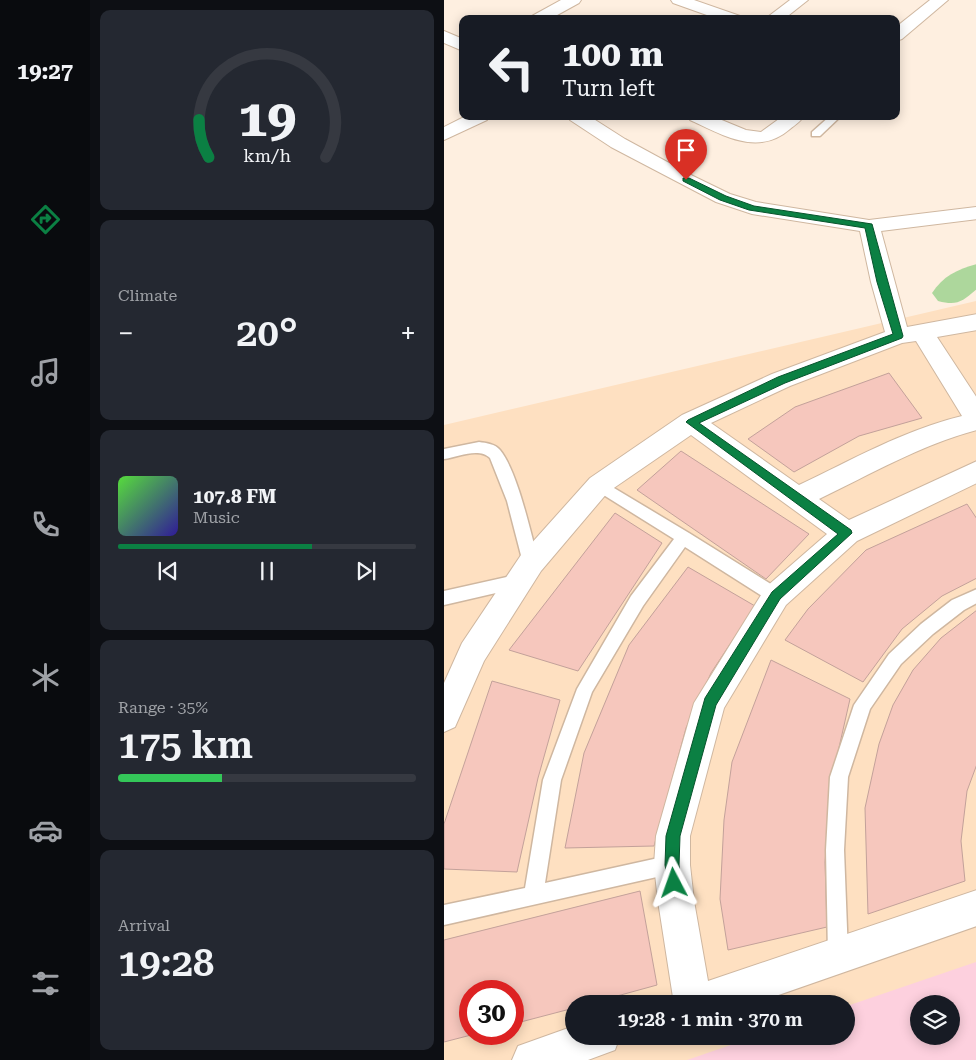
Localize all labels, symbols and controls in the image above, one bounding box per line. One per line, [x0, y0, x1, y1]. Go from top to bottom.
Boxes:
text: 100 m [562, 34, 663, 75]
icon: left [479, 35, 544, 100]
text: 19:27 [17, 59, 73, 84]
text: Turn left [562, 76, 655, 101]
text: 19 [238, 88, 296, 149]
pin [665, 129, 707, 180]
icon: arrive [672, 136, 700, 164]
text: km/h [243, 145, 291, 166]
icon: directions [28, 202, 63, 237]
text: Climate [118, 286, 177, 305]
text: 20° [236, 311, 298, 355]
text: − [118, 317, 134, 350]
text: + [400, 317, 416, 350]
icon: music [28, 355, 63, 390]
text: 107.8 FM [193, 485, 276, 508]
icon: phone [28, 507, 63, 542]
text: Music [193, 508, 240, 527]
icon: previous [154, 557, 182, 585]
icon: pause [253, 557, 281, 585]
icon: next [352, 557, 380, 585]
icon: climate [28, 660, 63, 695]
text: Range · 35% [118, 698, 208, 717]
text: 175 km [118, 723, 253, 767]
icon: car [28, 813, 63, 848]
position arrow [647, 856, 699, 908]
text: Arrival [118, 916, 170, 935]
text: 19:28 [118, 941, 214, 985]
icon: filters [28, 966, 63, 1001]
speed limit sign: 30 [459, 980, 524, 1045]
map controls [910, 995, 960, 1045]
button: layers [910, 995, 960, 1045]
text: 19:28 · 1 min · 370 m [617, 1008, 803, 1031]

